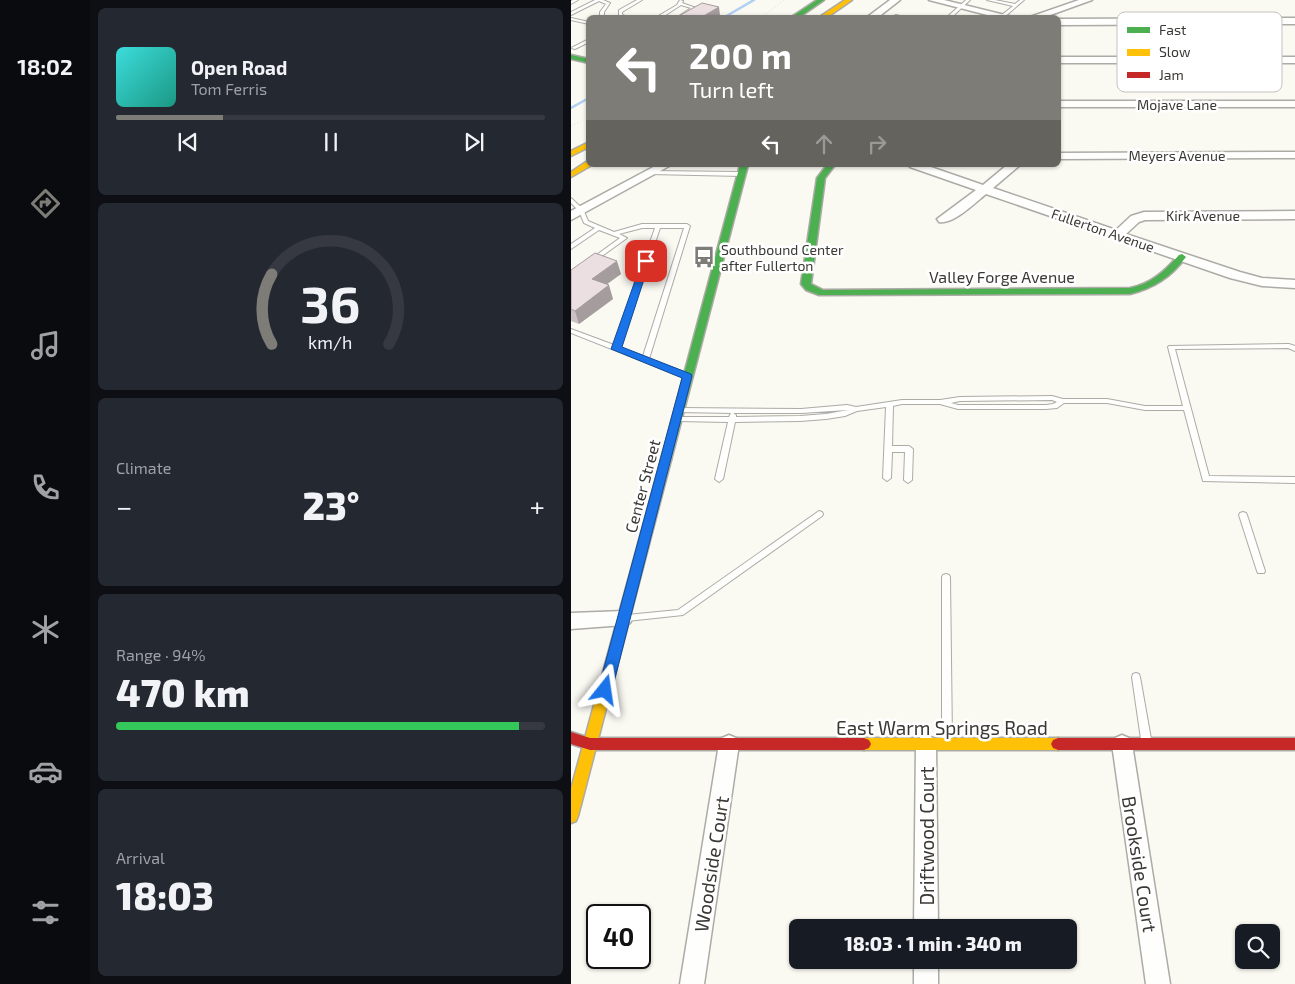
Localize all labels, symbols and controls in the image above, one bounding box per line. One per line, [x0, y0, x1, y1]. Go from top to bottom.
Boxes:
legend [1117, 12, 1282, 92]
text: Fast [1159, 21, 1186, 38]
text: 200 m [689, 34, 792, 76]
icon: left [606, 35, 671, 100]
text: Slow [1159, 43, 1191, 60]
text: 18:02 [17, 53, 73, 79]
text: Open Road [191, 56, 287, 79]
text: Jam [1159, 66, 1184, 83]
text: Turn left [689, 76, 774, 102]
text: Tom Ferris [191, 79, 267, 98]
street label: Mojave Lane [1137, 96, 1217, 113]
icon: previous [174, 128, 202, 156]
icon: pause [317, 128, 345, 156]
icon: next [460, 128, 488, 156]
icon: left [757, 130, 785, 158]
icon: ahead [810, 130, 838, 158]
icon: right [863, 130, 891, 158]
street label: Meyers Avenue [1128, 147, 1226, 164]
icon: directions [28, 186, 63, 221]
street label: Fullerton Avenue [1049, 204, 1157, 256]
street label: Kirk Avenue [1166, 207, 1240, 224]
pin [625, 240, 667, 282]
place label: Southbound Center after Fullerton [721, 241, 844, 274]
bus stop icon: Southbound Center after Fullerton [691, 244, 717, 270]
icon: arrive [632, 247, 660, 275]
street label: Valley Forge Avenue [929, 267, 1075, 286]
text: 36 [300, 271, 361, 333]
icon: music [28, 328, 63, 363]
text: km/h [308, 331, 353, 353]
street label: Center Street [620, 437, 664, 535]
text: Climate [116, 458, 171, 477]
icon: phone [28, 470, 63, 505]
text: 23° [303, 482, 359, 528]
text: − [116, 489, 132, 523]
text: + [530, 489, 545, 523]
icon: climate [28, 612, 63, 647]
text: Range · 94% [116, 645, 206, 664]
position arrow [578, 663, 630, 715]
text: 470 km [116, 669, 250, 715]
street label: East Warm Springs Road [836, 716, 1048, 739]
icon: car [28, 754, 63, 789]
street label: Driftwood Court [915, 766, 938, 906]
street label: Woodside Court [689, 794, 733, 934]
street label: Brookside Court [1118, 794, 1162, 934]
text: Arrival [116, 848, 165, 867]
text: 18:03 [116, 872, 214, 918]
icon: filters [28, 895, 63, 930]
speed limit sign: 40 [586, 904, 651, 969]
map controls [1235, 924, 1280, 969]
button: search [1235, 924, 1280, 969]
text: 18:03 · 1 min · 340 m [844, 932, 1022, 955]

